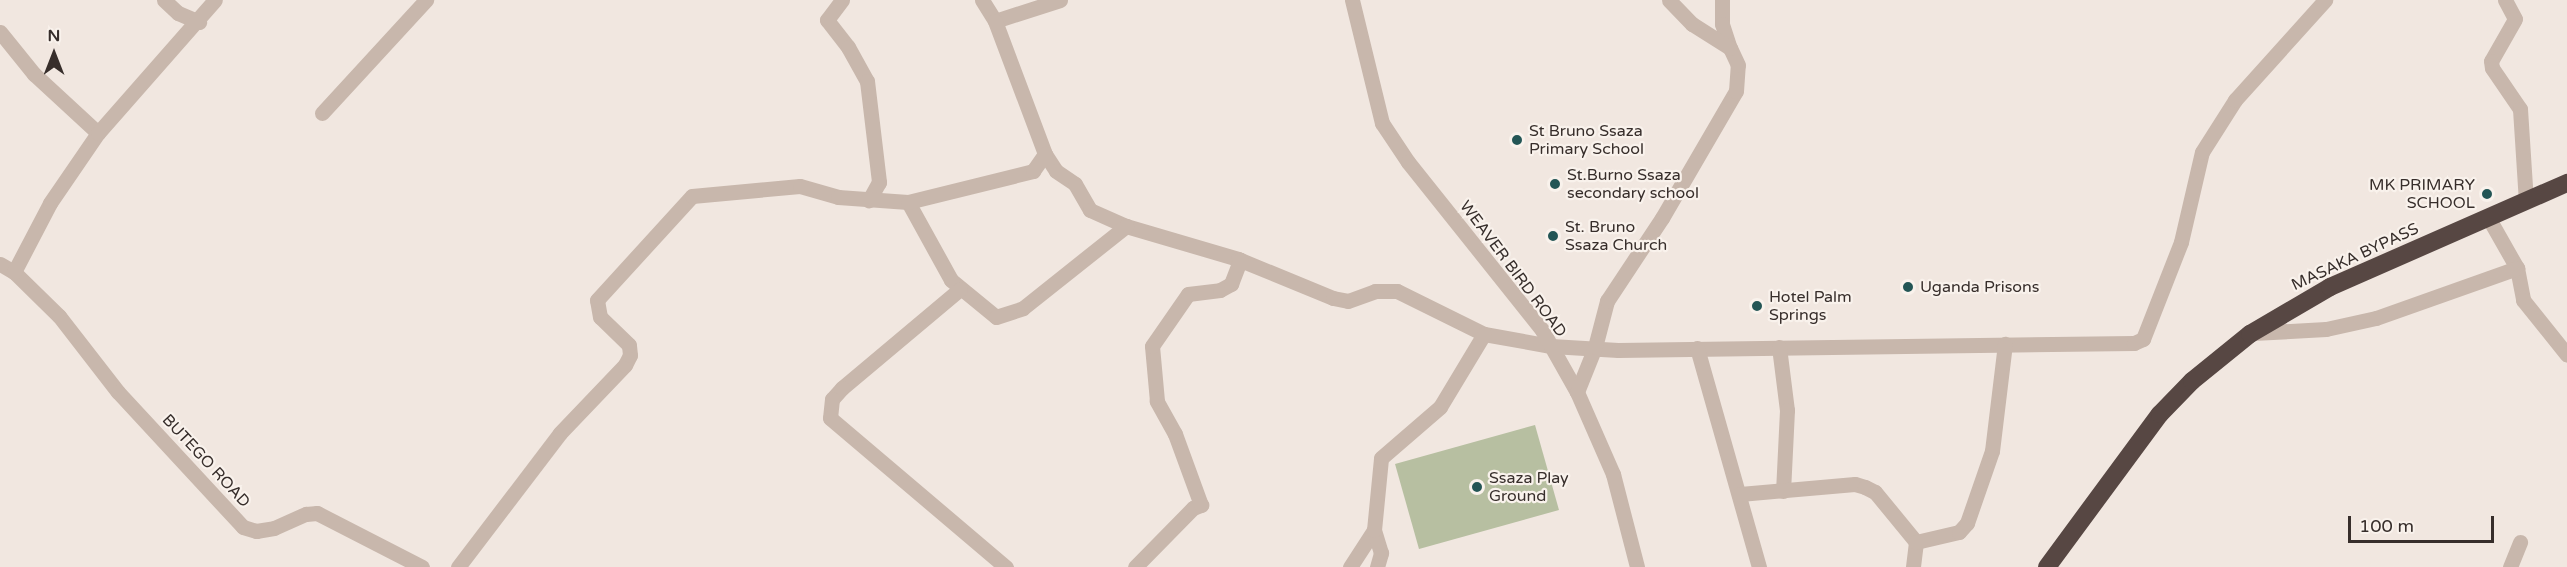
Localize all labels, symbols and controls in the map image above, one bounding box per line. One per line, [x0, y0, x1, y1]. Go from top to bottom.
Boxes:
north arrow [24, 24, 84, 84]
text: N [48, 26, 60, 46]
place label: St Bruno Ssaza Primary School [1529, 121, 1644, 159]
marker: St Bruno Ssaza Primary School [1510, 133, 1524, 147]
place label: St.Burno Ssaza secondary school [1567, 165, 1699, 203]
place label: MK PRIMARY SCHOOL [2369, 175, 2475, 213]
marker: St.Burno Ssaza secondary school [1548, 177, 1562, 191]
marker: MK PRIMARY SCHOOL [2480, 187, 2494, 201]
street label: WEAVER BIRD ROAD [1455, 197, 1571, 341]
place label: St. Bruno Ssaza Church [1565, 217, 1667, 255]
street label: MASAKA BYPASS [2288, 219, 2422, 295]
marker: St. Bruno Ssaza Church [1546, 229, 1560, 243]
place label: Uganda Prisons [1920, 277, 2039, 297]
marker: Uganda Prisons [1901, 280, 1915, 294]
place label: Hotel Palm Springs [1769, 287, 1852, 325]
marker: Hotel Palm Springs [1750, 299, 1764, 313]
street label: BUTEGO ROAD [158, 410, 254, 512]
place label: Ssaza Play Ground [1489, 468, 1569, 506]
marker: Ssaza Play Ground [1470, 480, 1484, 494]
scale bar [2351, 504, 2496, 542]
text: 100 m [2359, 515, 2414, 537]

